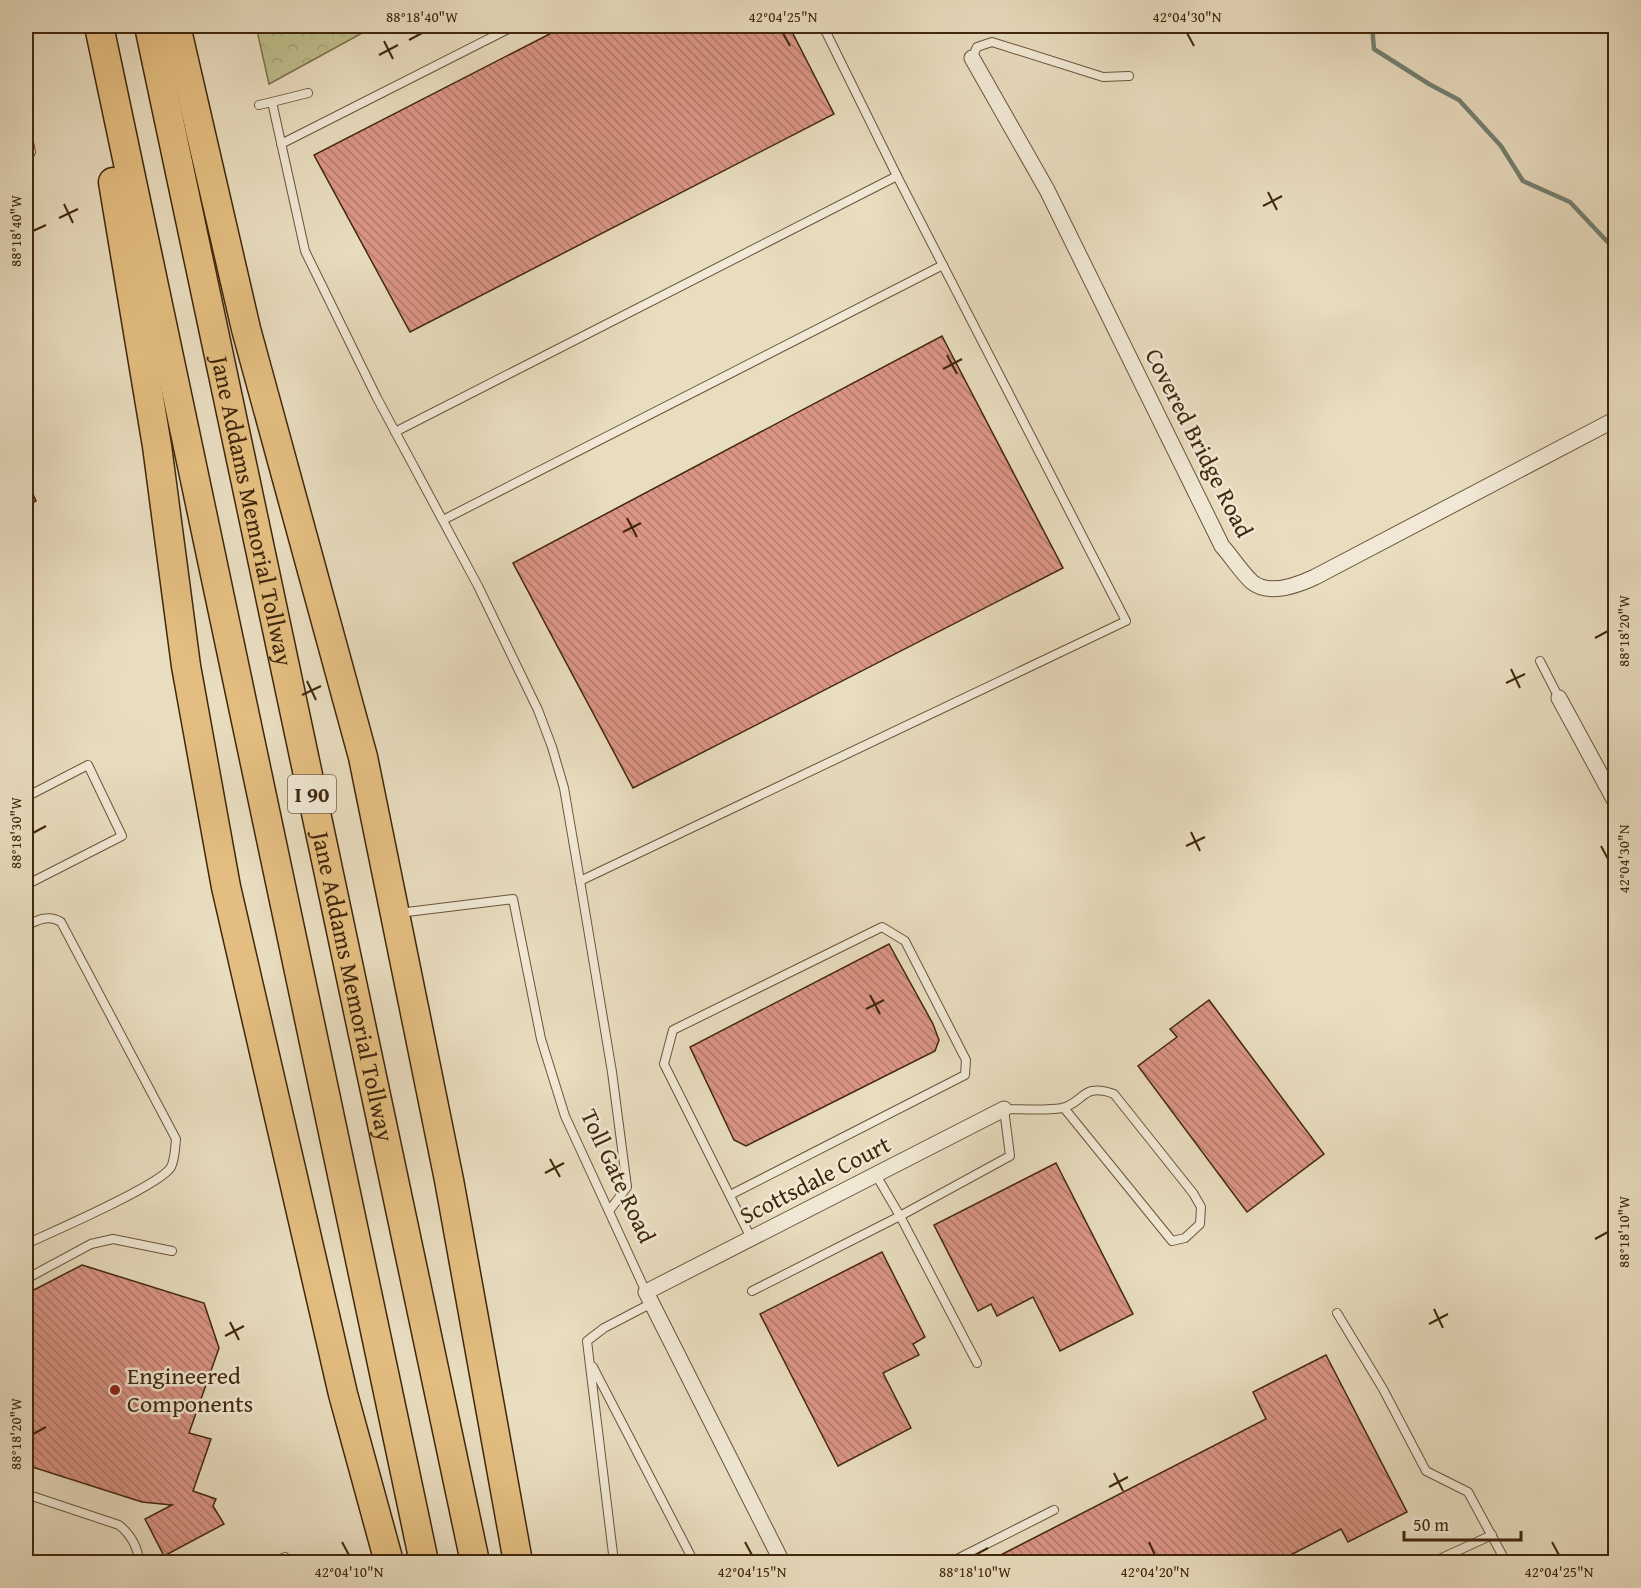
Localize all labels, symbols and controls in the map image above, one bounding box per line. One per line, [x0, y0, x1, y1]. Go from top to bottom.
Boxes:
text: 88°18'40"W [386, 6, 458, 27]
text: 42°04'25"N [749, 6, 818, 27]
text: 42°04'30"N [1153, 6, 1222, 27]
text: 88°18'40"W [5, 195, 26, 267]
street label: Covered Bridge Road [1137, 342, 1262, 544]
street label: Jane Addams Memorial Tollway [202, 350, 302, 669]
text: 88°18'20"W [1613, 595, 1634, 667]
road number: I 90 [288, 775, 336, 813]
text: 88°18'30"W [5, 797, 26, 869]
text: 42°04'30"N [1613, 824, 1634, 893]
street label: Jane Addams Memorial Tollway [303, 825, 403, 1145]
street label: Toll Gate Road [572, 1103, 665, 1249]
street label: Scottsdale Court [733, 1126, 897, 1233]
text: 88°18'10"W [1613, 1196, 1634, 1268]
place label: Engineered Components [127, 1358, 253, 1421]
marker: Engineered Components [108, 1383, 122, 1397]
text: 88°18'20"W [5, 1398, 26, 1470]
scale bar [1404, 1504, 1521, 1542]
text: 50 m [1413, 1511, 1449, 1538]
text: 42°04'10"N [315, 1561, 384, 1582]
text: 42°04'15"N [718, 1561, 787, 1582]
text: 88°18'10"W [939, 1561, 1011, 1582]
text: 42°04'20"N [1121, 1561, 1190, 1582]
text: 42°04'25"N [1525, 1561, 1594, 1582]

